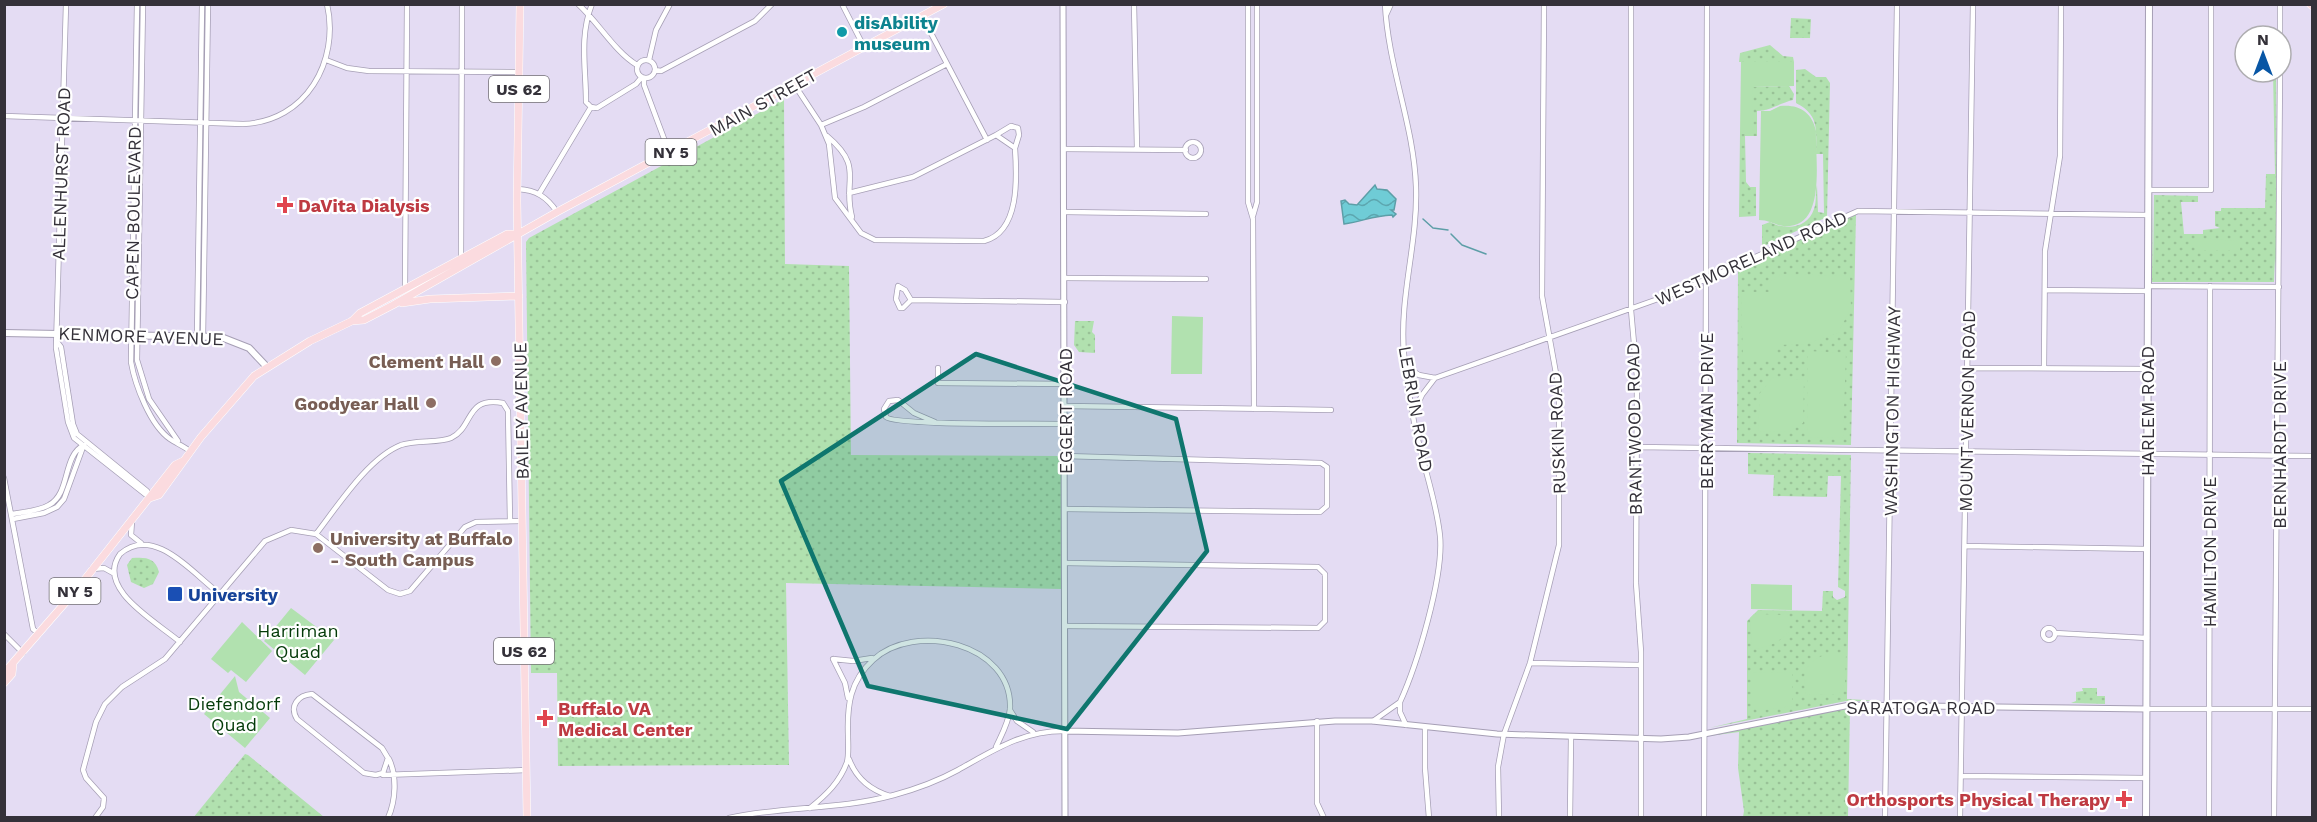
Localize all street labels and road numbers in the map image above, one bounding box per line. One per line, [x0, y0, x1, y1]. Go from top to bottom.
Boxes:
street label: MAIN STREET [706, 64, 821, 140]
road number: US 62 [489, 76, 549, 102]
street label: ALLENHURST ROAD [47, 87, 75, 261]
street label: CAPEN BOULEVARD [121, 126, 145, 300]
road number: NY 5 [646, 139, 696, 165]
street label: WESTMORELAND ROAD [1652, 206, 1850, 310]
street label: WASHINGTON HIGHWAY [1880, 305, 1904, 516]
street label: MOUNT VERNON ROAD [1955, 310, 1979, 512]
street label: KENMORE AVENUE [58, 323, 224, 349]
street label: BERRYMAN DRIVE [1696, 333, 1717, 489]
street label: BAILEY AVENUE [509, 342, 533, 480]
street label: BRANTWOOD ROAD [1622, 342, 1646, 516]
street label: LEBRUN ROAD [1395, 344, 1437, 474]
street label: HARLEM ROAD [2137, 346, 2158, 476]
street label: EGGERT ROAD [1055, 348, 1076, 474]
street label: BERNHARDT DRIVE [2269, 361, 2290, 529]
street label: RUSKIN ROAD [1544, 371, 1570, 495]
street label: HAMILTON DRIVE [2199, 477, 2220, 627]
road number: NY 5 [50, 578, 100, 604]
road number: US 62 [494, 638, 554, 664]
street label: SARATOGA ROAD [1846, 697, 1996, 718]

